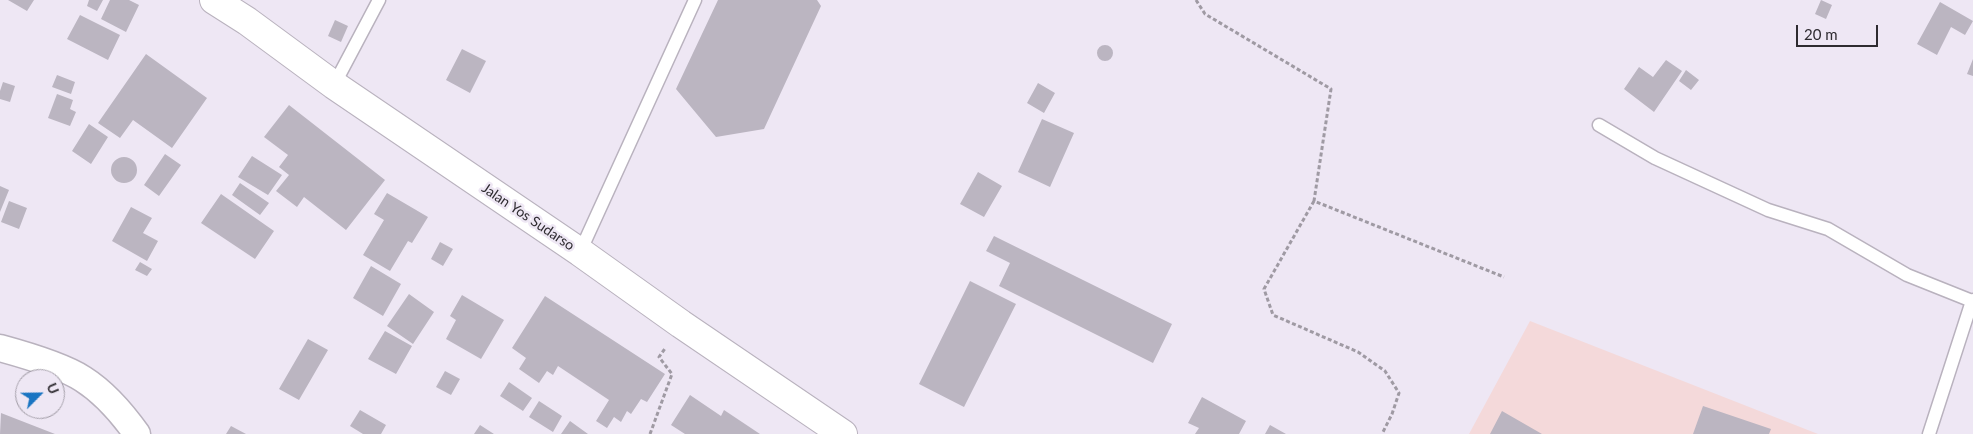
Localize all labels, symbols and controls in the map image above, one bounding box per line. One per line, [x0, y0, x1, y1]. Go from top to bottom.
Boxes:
scale bar [1798, 15, 1880, 47]
text: 20 m [1804, 25, 1838, 43]
street label: Jalan Yos Sudarso [478, 180, 578, 254]
north arrow [15, 369, 65, 419]
text: U [43, 380, 63, 396]

